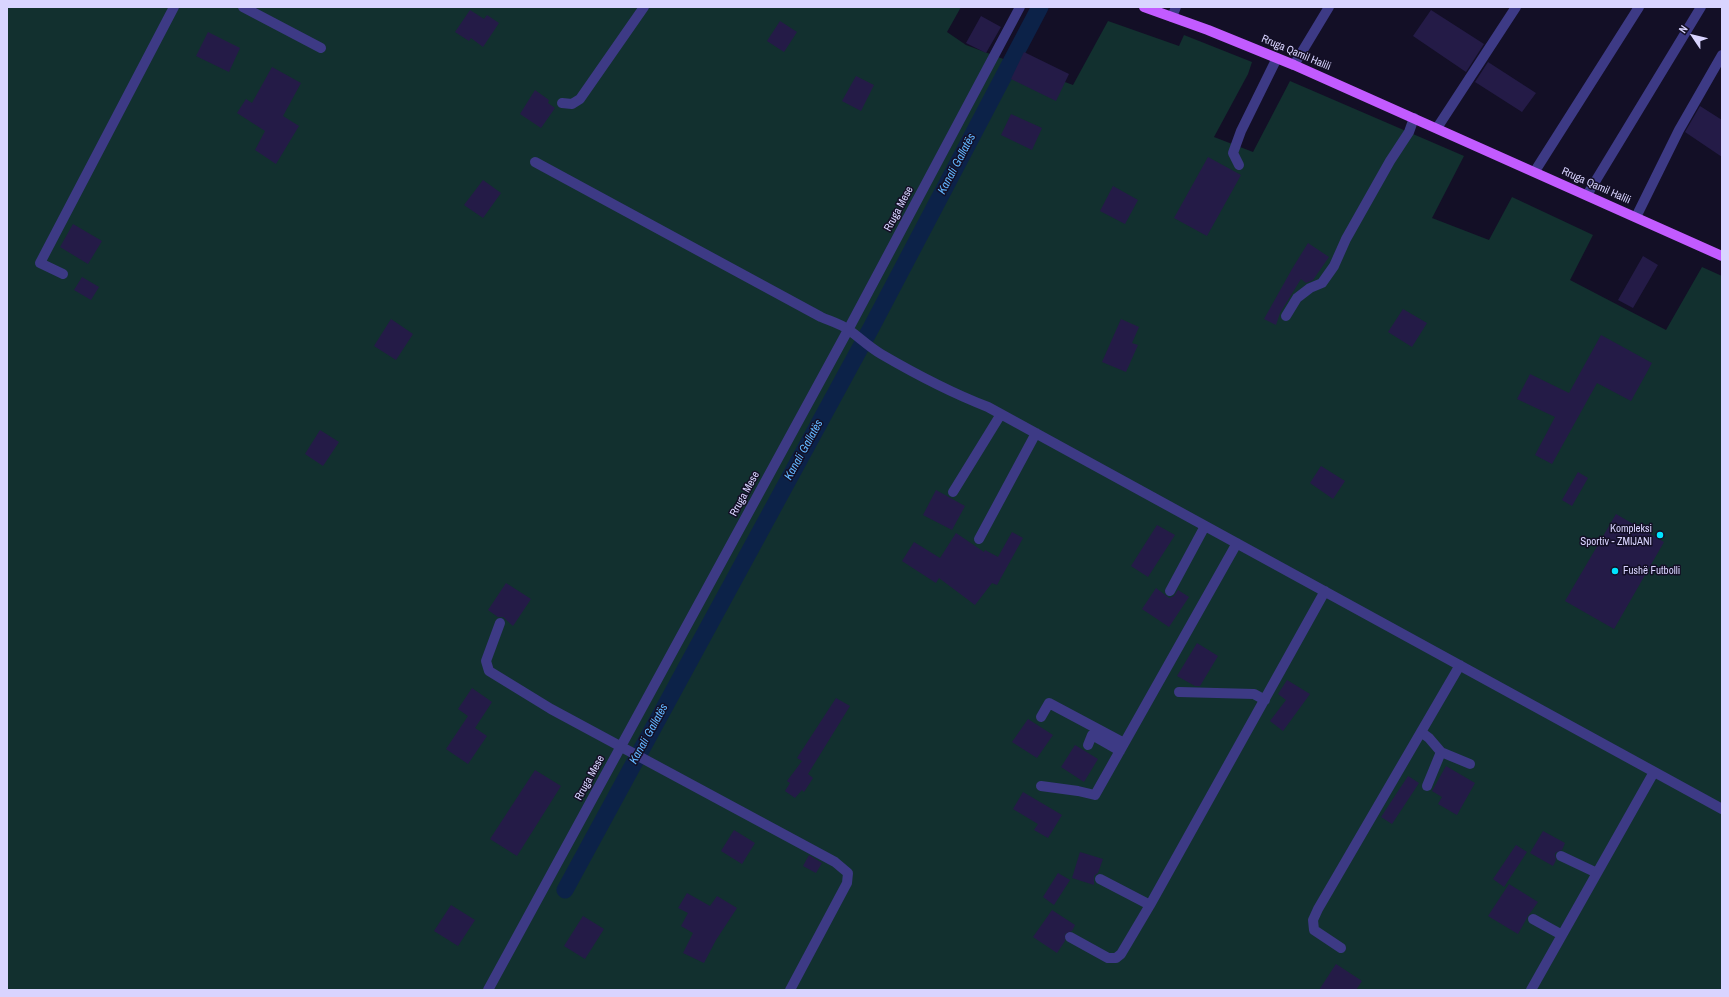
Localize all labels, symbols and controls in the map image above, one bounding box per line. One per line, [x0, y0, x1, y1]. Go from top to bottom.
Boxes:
north arrow [1673, 16, 1713, 56]
text: N [1676, 22, 1691, 36]
street label: Rruga Qamil Halili [1259, 32, 1333, 74]
water label: Kanali Gallatës [935, 131, 979, 197]
street label: Rruga Qamil Halili [1559, 165, 1633, 207]
street label: Rruga Mese [882, 184, 916, 234]
water label: Kanali Gallatës [782, 417, 826, 483]
street label: Rruga Mese [727, 469, 763, 519]
place label: Kompleksi Sportiv - ZMIJANI [1580, 522, 1652, 548]
marker: Kompleksi Sportiv - ZMIJANI [1655, 530, 1665, 540]
place label: Fushë Futbolli [1623, 564, 1680, 578]
marker: Fushë Futbolli [1610, 566, 1620, 576]
water label: Kanali Gallatës [627, 701, 671, 767]
street label: Rruga Mese [572, 753, 608, 803]

